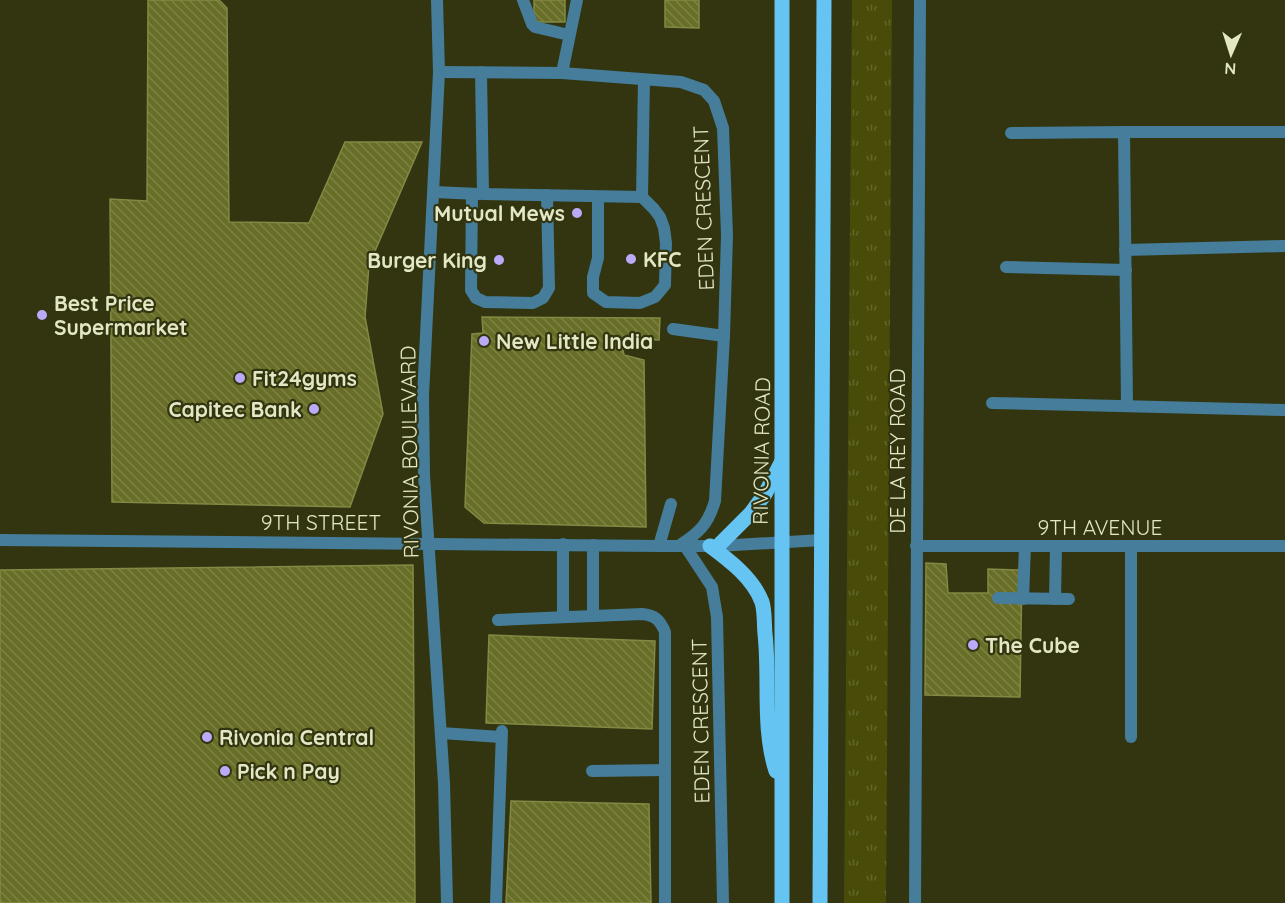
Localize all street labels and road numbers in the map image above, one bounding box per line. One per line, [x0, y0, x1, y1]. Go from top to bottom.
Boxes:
street label: EDEN CRESCENT [687, 125, 719, 291]
street label: RIVONIA BOULEVARD [394, 345, 424, 559]
street label: DE LA REY ROAD [884, 368, 910, 534]
street label: RIVONIA ROAD [747, 377, 775, 525]
street label: 9TH STREET [261, 509, 381, 535]
street label: 9TH AVENUE [1038, 514, 1163, 540]
street label: EDEN CRESCENT [686, 638, 714, 804]

